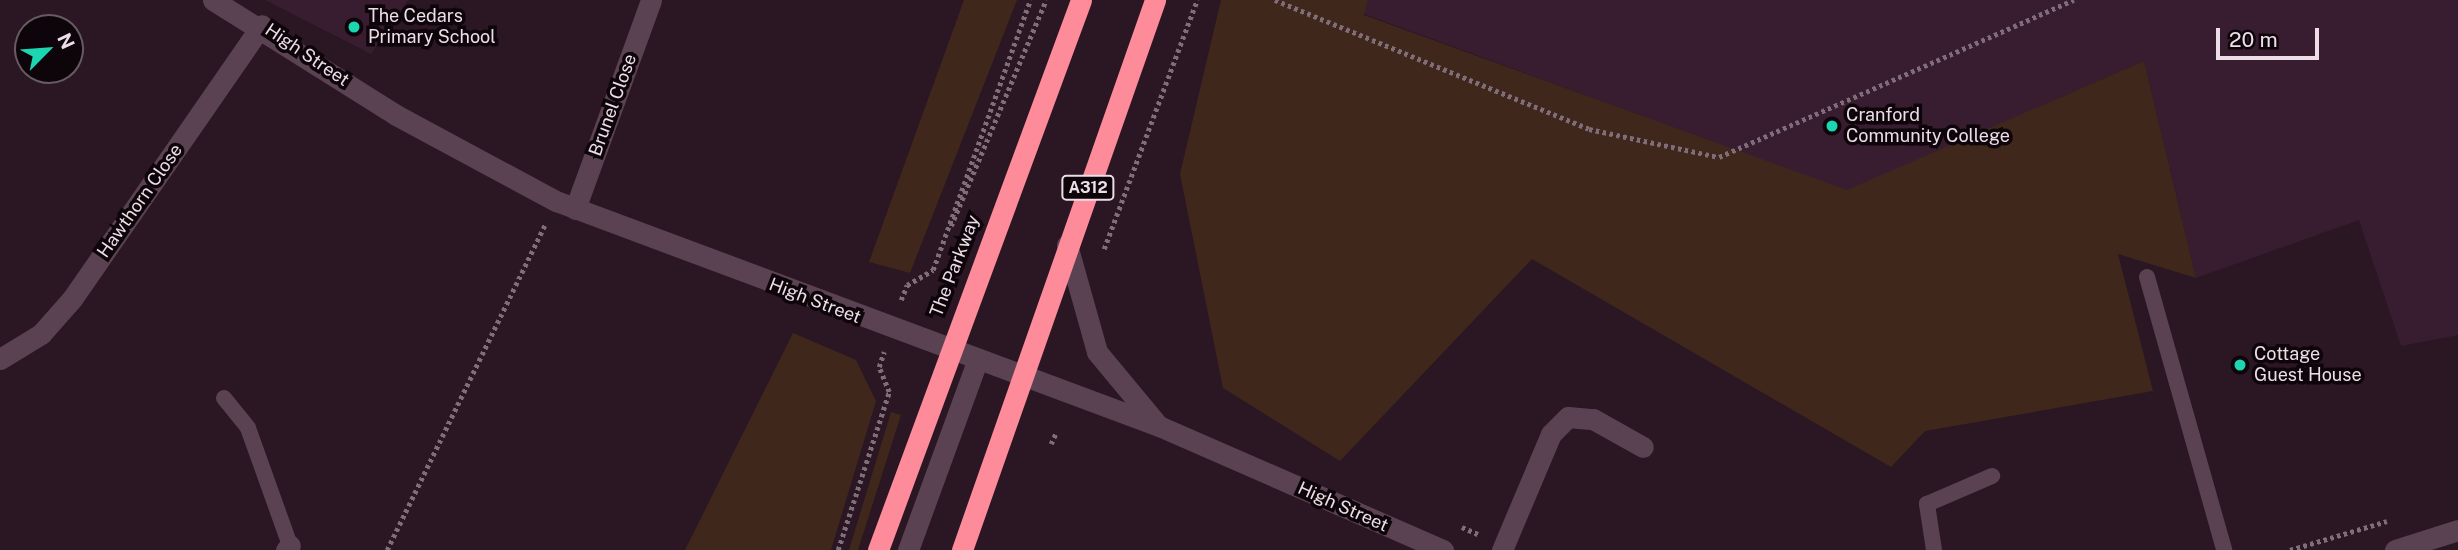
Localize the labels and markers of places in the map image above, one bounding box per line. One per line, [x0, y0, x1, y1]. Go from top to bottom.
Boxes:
place label: The Cedars Primary School [368, 6, 496, 48]
marker: The Cedars Primary School [346, 19, 362, 35]
place label: Cranford Community College [1846, 105, 2010, 148]
marker: Cranford Community College [1824, 118, 1840, 134]
place label: Cottage Guest House [2254, 344, 2362, 386]
marker: Cottage Guest House [2232, 357, 2248, 373]

